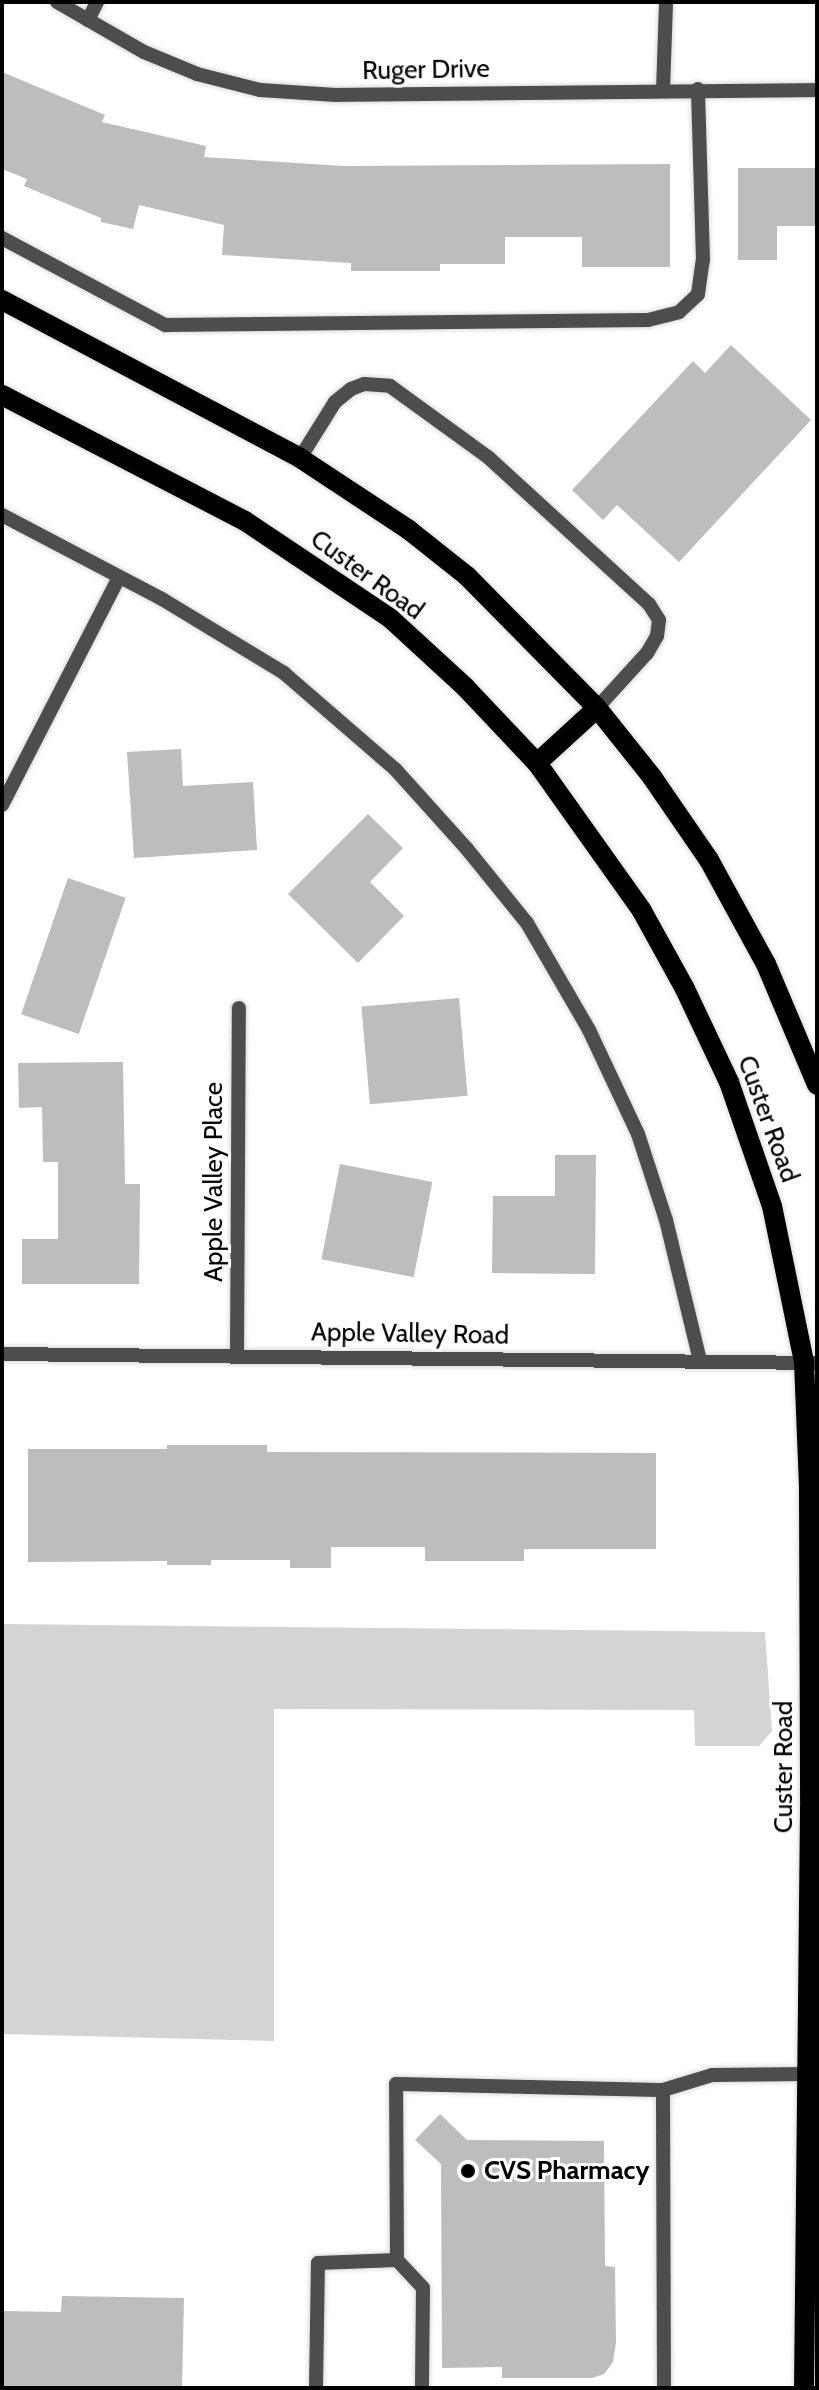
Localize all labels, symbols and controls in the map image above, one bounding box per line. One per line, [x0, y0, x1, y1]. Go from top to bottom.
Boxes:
street label: Ruger Drive [362, 53, 490, 87]
street label: Custer Road [304, 523, 430, 627]
street label: Custer Road [731, 1051, 805, 1187]
street label: Apple Valley Place [198, 1082, 230, 1282]
street label: Apple Valley Road [311, 1317, 509, 1351]
street label: Custer Road [768, 1701, 800, 1833]
place label: CVS Pharmacy [484, 2155, 649, 2187]
marker: CVS Pharmacy [459, 2162, 477, 2180]

